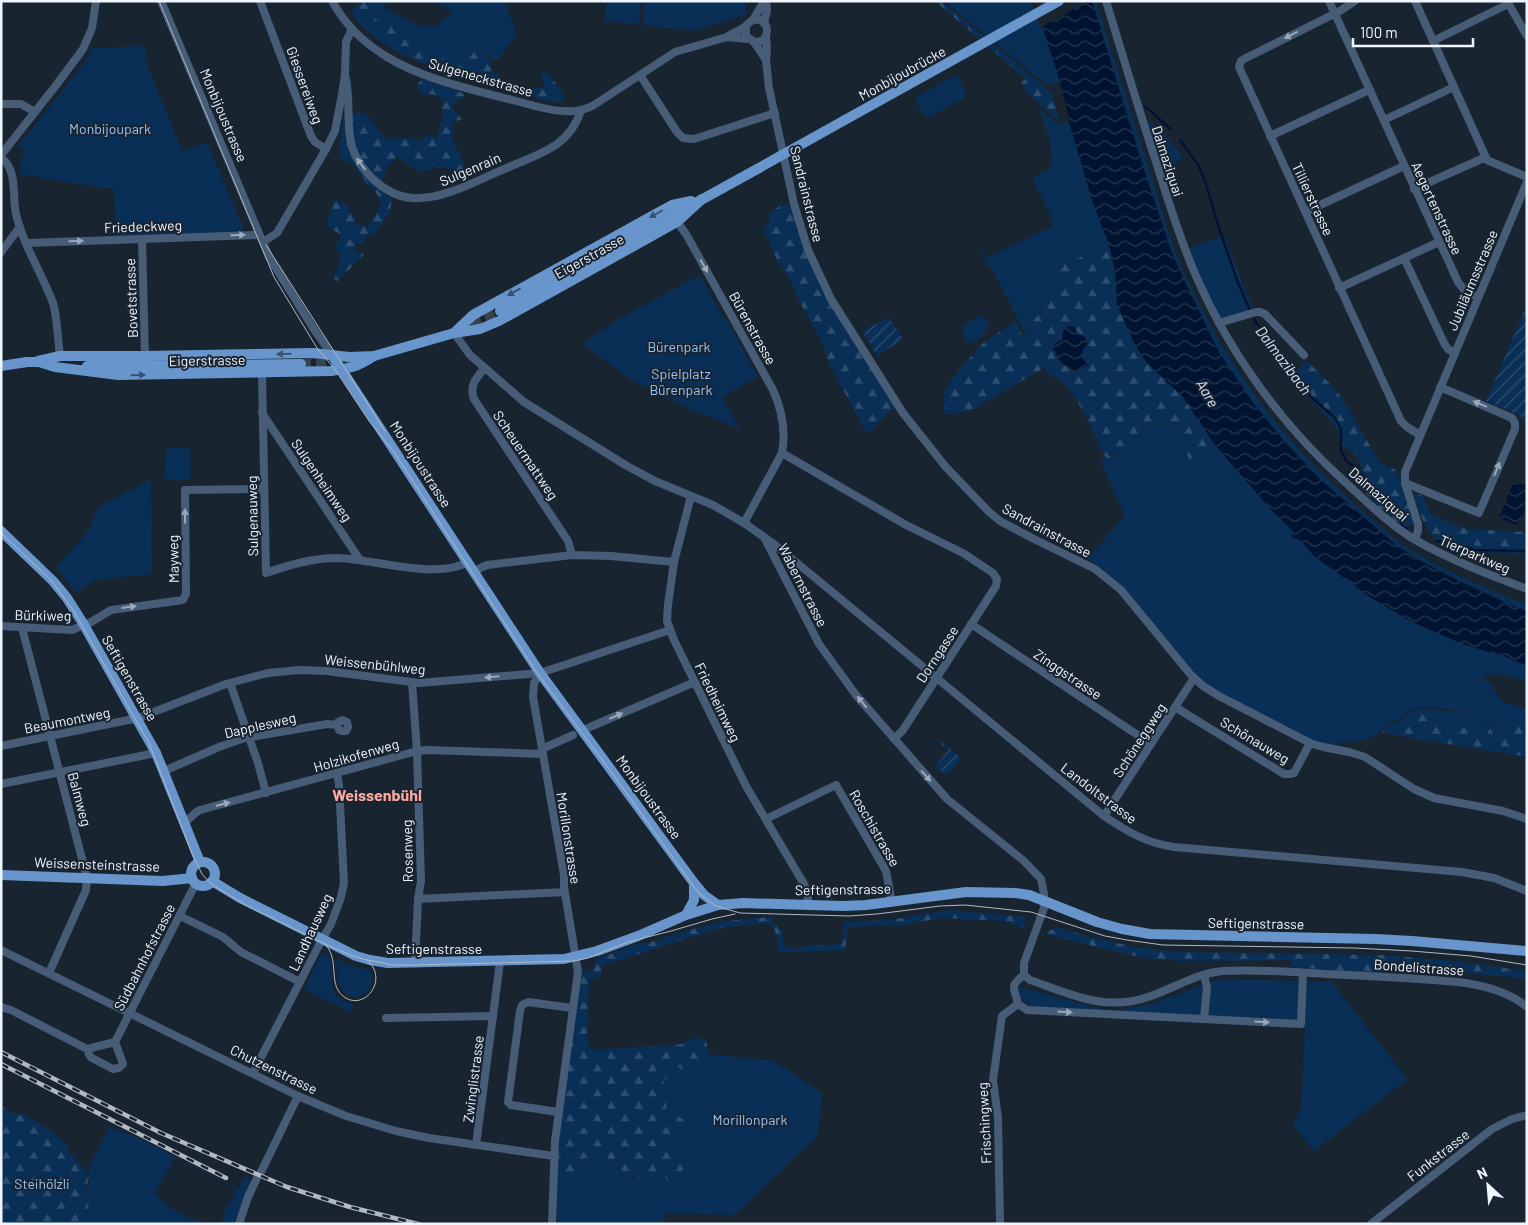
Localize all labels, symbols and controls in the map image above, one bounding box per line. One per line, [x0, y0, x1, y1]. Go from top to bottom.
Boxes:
scale bar [1353, 15, 1473, 47]
text: 100 m [1360, 23, 1398, 41]
one-way arrow [1284, 32, 1298, 40]
street label: Monbijoubrücke [856, 42, 948, 104]
street label: Giessereiweg [283, 44, 327, 126]
street label: Sulgeneckstrasse [427, 54, 535, 100]
street label: Monbijoustrasse [197, 66, 251, 164]
park label: Monbijoupark [69, 120, 151, 137]
street label: Dalmaziquai [1149, 123, 1187, 199]
street label: Sandrainstrasse [787, 144, 827, 244]
street label: Sulgenrain [437, 149, 503, 189]
one-way arrow [356, 158, 366, 171]
street label: Aegertenstrasse [1408, 159, 1466, 257]
street label: Tillierstrasse [1289, 160, 1337, 238]
one-way arrow [649, 210, 663, 218]
street label: Friedeckweg [104, 216, 182, 236]
street label: Jubiläumsstrasse [1443, 227, 1501, 333]
street label: Eigerstrasse [551, 230, 627, 282]
one-way arrow [230, 231, 246, 239]
one-way arrow [68, 237, 84, 245]
street label: Bovetstrasse [121, 258, 141, 338]
one-way arrow [700, 259, 708, 274]
one-way arrow [507, 288, 520, 297]
street label: Bürenstrasse [726, 288, 780, 368]
water label: Dalmazibach [1252, 322, 1316, 398]
park label: Bürenpark [647, 338, 711, 355]
one-way arrow [276, 350, 292, 358]
street label: Eigerstrasse [168, 351, 246, 369]
park label: Spielplatz Bürenpark [649, 365, 713, 398]
one-way arrow [130, 371, 146, 379]
water label: Aare [1193, 376, 1223, 410]
one-way arrow [1473, 400, 1487, 408]
street label: Scheuermattweg [490, 407, 562, 503]
street label: Monbijoustrasse [387, 418, 455, 510]
street label: Sulgenheimweg [288, 435, 356, 525]
one-way arrow [1494, 462, 1502, 477]
street label: Dalmaziquai [1346, 463, 1412, 525]
street label: Sulgenauweg [243, 475, 261, 557]
street label: Sandrainstrasse [1000, 499, 1094, 561]
one-way arrow [181, 508, 189, 524]
street label: Tierparkweg [1437, 531, 1513, 577]
street label: Mayweg [164, 535, 182, 583]
street label: Wabernstrasse [775, 541, 831, 629]
one-way arrow [121, 603, 137, 611]
street label: Bürkiweg [15, 606, 71, 624]
street label: Dorngasse [912, 622, 962, 686]
street label: Seftigenstrasse [99, 632, 161, 724]
street label: Zinggstrasse [1031, 645, 1105, 703]
street label: Weissenbühlweg [324, 650, 426, 678]
street label: Friedheimweg [691, 659, 745, 745]
one-way arrow [484, 673, 500, 681]
one-way arrow [857, 696, 868, 709]
street label: Schöneggweg [1109, 700, 1169, 780]
street label: Beaumontweg [22, 703, 112, 737]
street label: Dapplesweg [223, 709, 297, 741]
one-way arrow [609, 712, 623, 720]
street label: Schönauweg [1217, 713, 1293, 767]
street label: Holzikofenweg [311, 735, 401, 775]
street label: Monbijoustrasse [613, 752, 685, 842]
street label: Landoltstrasse [1058, 759, 1140, 827]
one-way arrow [920, 769, 932, 781]
street label: Balmweg [65, 770, 95, 828]
district label: Weissenbühl [332, 785, 422, 804]
street label: Roschistrasse [846, 786, 904, 870]
street label: Morillonstrasse [553, 791, 585, 885]
one-way arrow [215, 800, 230, 808]
street label: Rosenweg [398, 820, 416, 882]
street label: Weissensteinstrasse [34, 853, 160, 875]
street label: Seftigenstrasse [795, 880, 891, 898]
street label: Landhausweg [285, 891, 335, 973]
street label: Südbahnhofstrasse [110, 901, 178, 1013]
street label: Seftigenstrasse [1208, 914, 1304, 932]
street label: Seftigenstrasse [386, 940, 482, 957]
street label: Bondelistrasse [1373, 955, 1465, 979]
one-way arrow [1057, 1009, 1073, 1017]
one-way arrow [1254, 1018, 1270, 1026]
street label: Zwinglistrasse [459, 1034, 487, 1124]
street label: Chutzenstrasse [228, 1041, 320, 1097]
street label: Frischingweg [973, 1082, 995, 1164]
park label: Morillonpark [713, 1111, 787, 1128]
street label: Funkstrasse [1403, 1125, 1473, 1185]
north arrow [1463, 1160, 1513, 1210]
text: N [1474, 1163, 1490, 1183]
park label: Steihölzli [14, 1175, 70, 1192]

